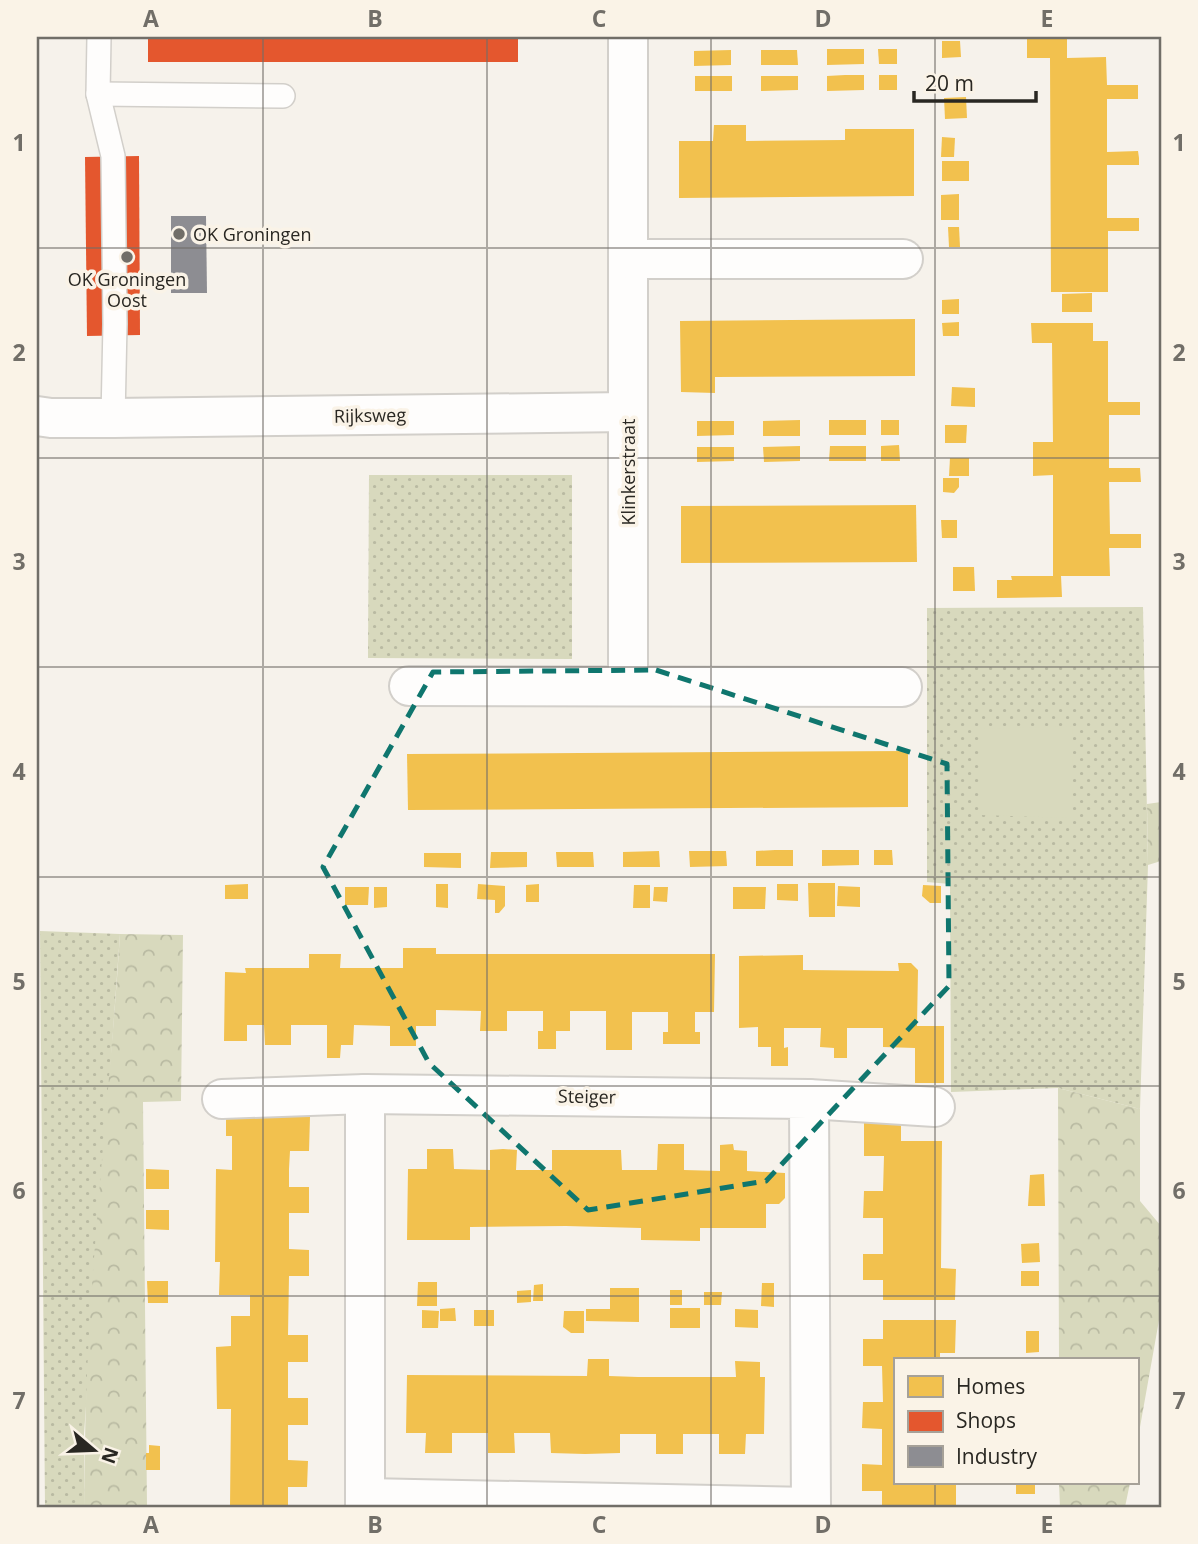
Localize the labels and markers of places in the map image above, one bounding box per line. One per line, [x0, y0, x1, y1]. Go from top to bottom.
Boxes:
place label: OK Groningen [193, 222, 312, 246]
marker: OK Groningen [171, 226, 187, 242]
marker: OK Groningen Oost [119, 249, 135, 265]
place label: OK Groningen Oost [68, 267, 186, 312]

